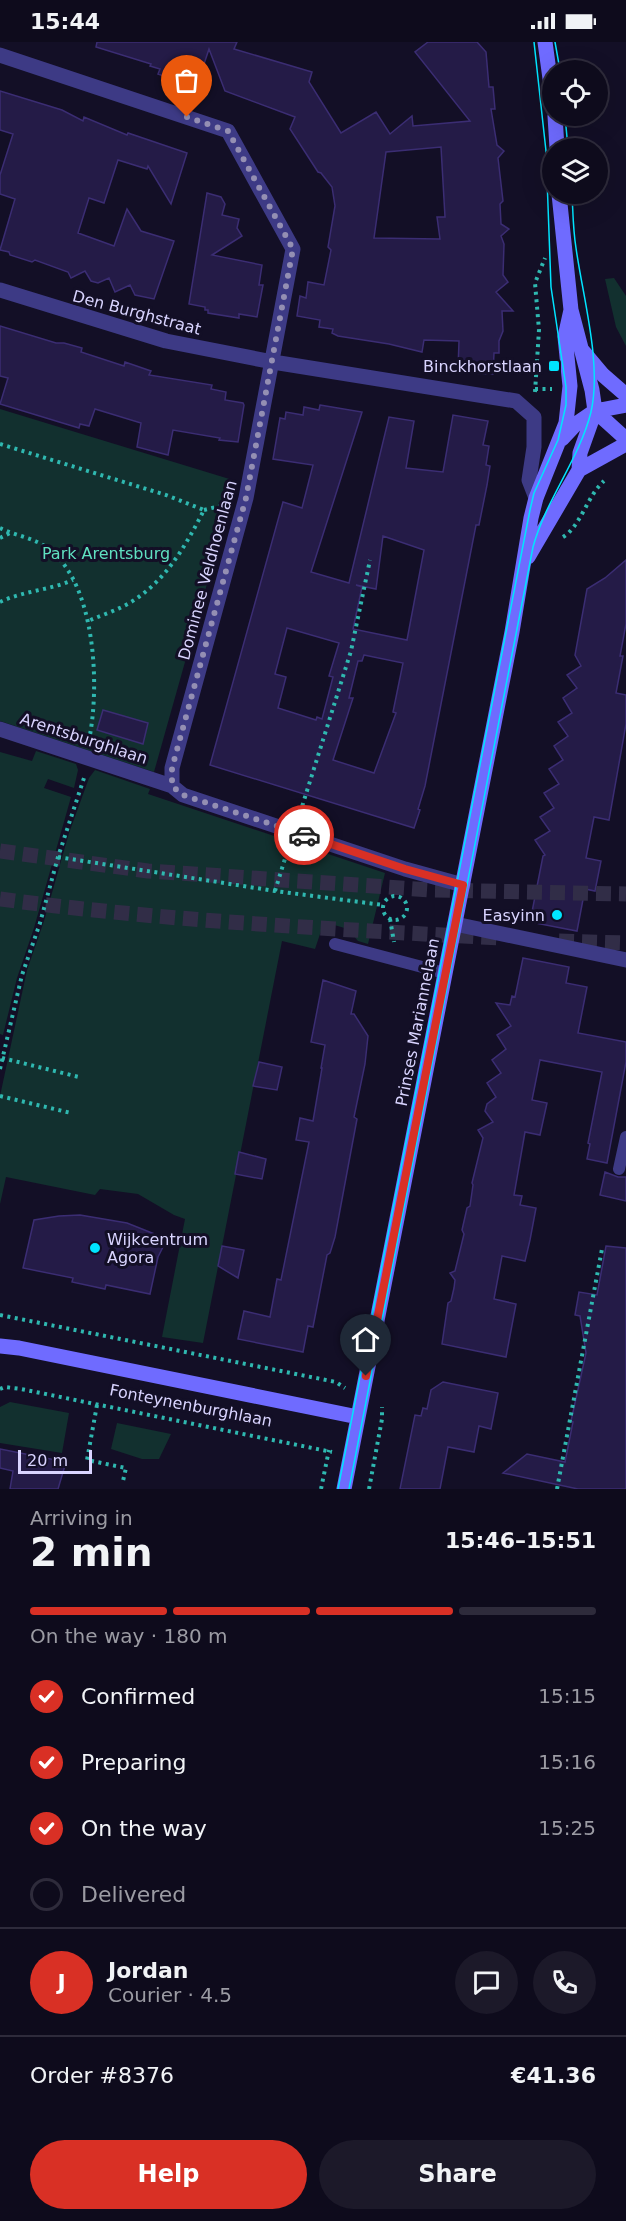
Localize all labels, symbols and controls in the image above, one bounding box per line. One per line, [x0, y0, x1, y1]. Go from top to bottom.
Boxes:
text: 15:44 [30, 9, 100, 34]
pin [161, 55, 212, 117]
map controls [542, 60, 608, 204]
button: locate [542, 60, 608, 126]
icon: bag [170, 64, 203, 97]
button: layers [542, 138, 608, 204]
street label: Den Burghstraat [71, 286, 203, 339]
place label: Binckhorstlaan [423, 357, 542, 376]
marker: Binckhorstlaan [547, 359, 561, 373]
street label: Dominee Veldhoenlaan [174, 478, 241, 662]
park label: Park Arentsburg [42, 544, 170, 563]
street label: Arentsburghlaan [18, 709, 150, 768]
courier [274, 805, 334, 865]
icon: car [288, 819, 321, 852]
place label: Easyinn [483, 906, 545, 925]
marker: Easyinn [550, 908, 564, 922]
street label: Prinses Mariannelaan [392, 936, 443, 1108]
place label: Wijkcentrum Agora [107, 1230, 208, 1267]
marker: Wijkcentrum Agora [88, 1241, 102, 1255]
pin [340, 1314, 391, 1376]
icon: home [349, 1323, 382, 1356]
street label: Fonteynenburghlaan [108, 1380, 274, 1431]
scale bar [18, 1447, 92, 1474]
text: 20 m [27, 1451, 68, 1470]
text: Arriving in [30, 1506, 133, 1530]
text: 15:46–15:51 [445, 1528, 596, 1553]
text: 2 min [30, 1530, 152, 1575]
text: On the way · 180 m [30, 1624, 228, 1648]
icon: check [30, 1680, 63, 1713]
text: Confirmed [81, 1684, 195, 1709]
text: 15:15 [538, 1684, 596, 1708]
icon: check [30, 1746, 63, 1779]
text: Preparing [81, 1750, 187, 1775]
text: 15:16 [538, 1750, 596, 1774]
icon: check [30, 1812, 63, 1845]
text: On the way [81, 1816, 207, 1841]
text: 15:25 [538, 1816, 596, 1840]
text: Delivered [81, 1882, 186, 1907]
button: chat [455, 1951, 518, 2014]
button: phone [533, 1951, 596, 2014]
text: Jordan [108, 1958, 188, 1983]
text: J [57, 1970, 66, 1995]
text: Courier · 4.5 [108, 1983, 232, 2007]
text: Order #8376 [30, 2063, 174, 2088]
text: €41.36 [511, 2063, 596, 2088]
button: Help [30, 2140, 307, 2209]
button: Share [319, 2140, 596, 2209]

